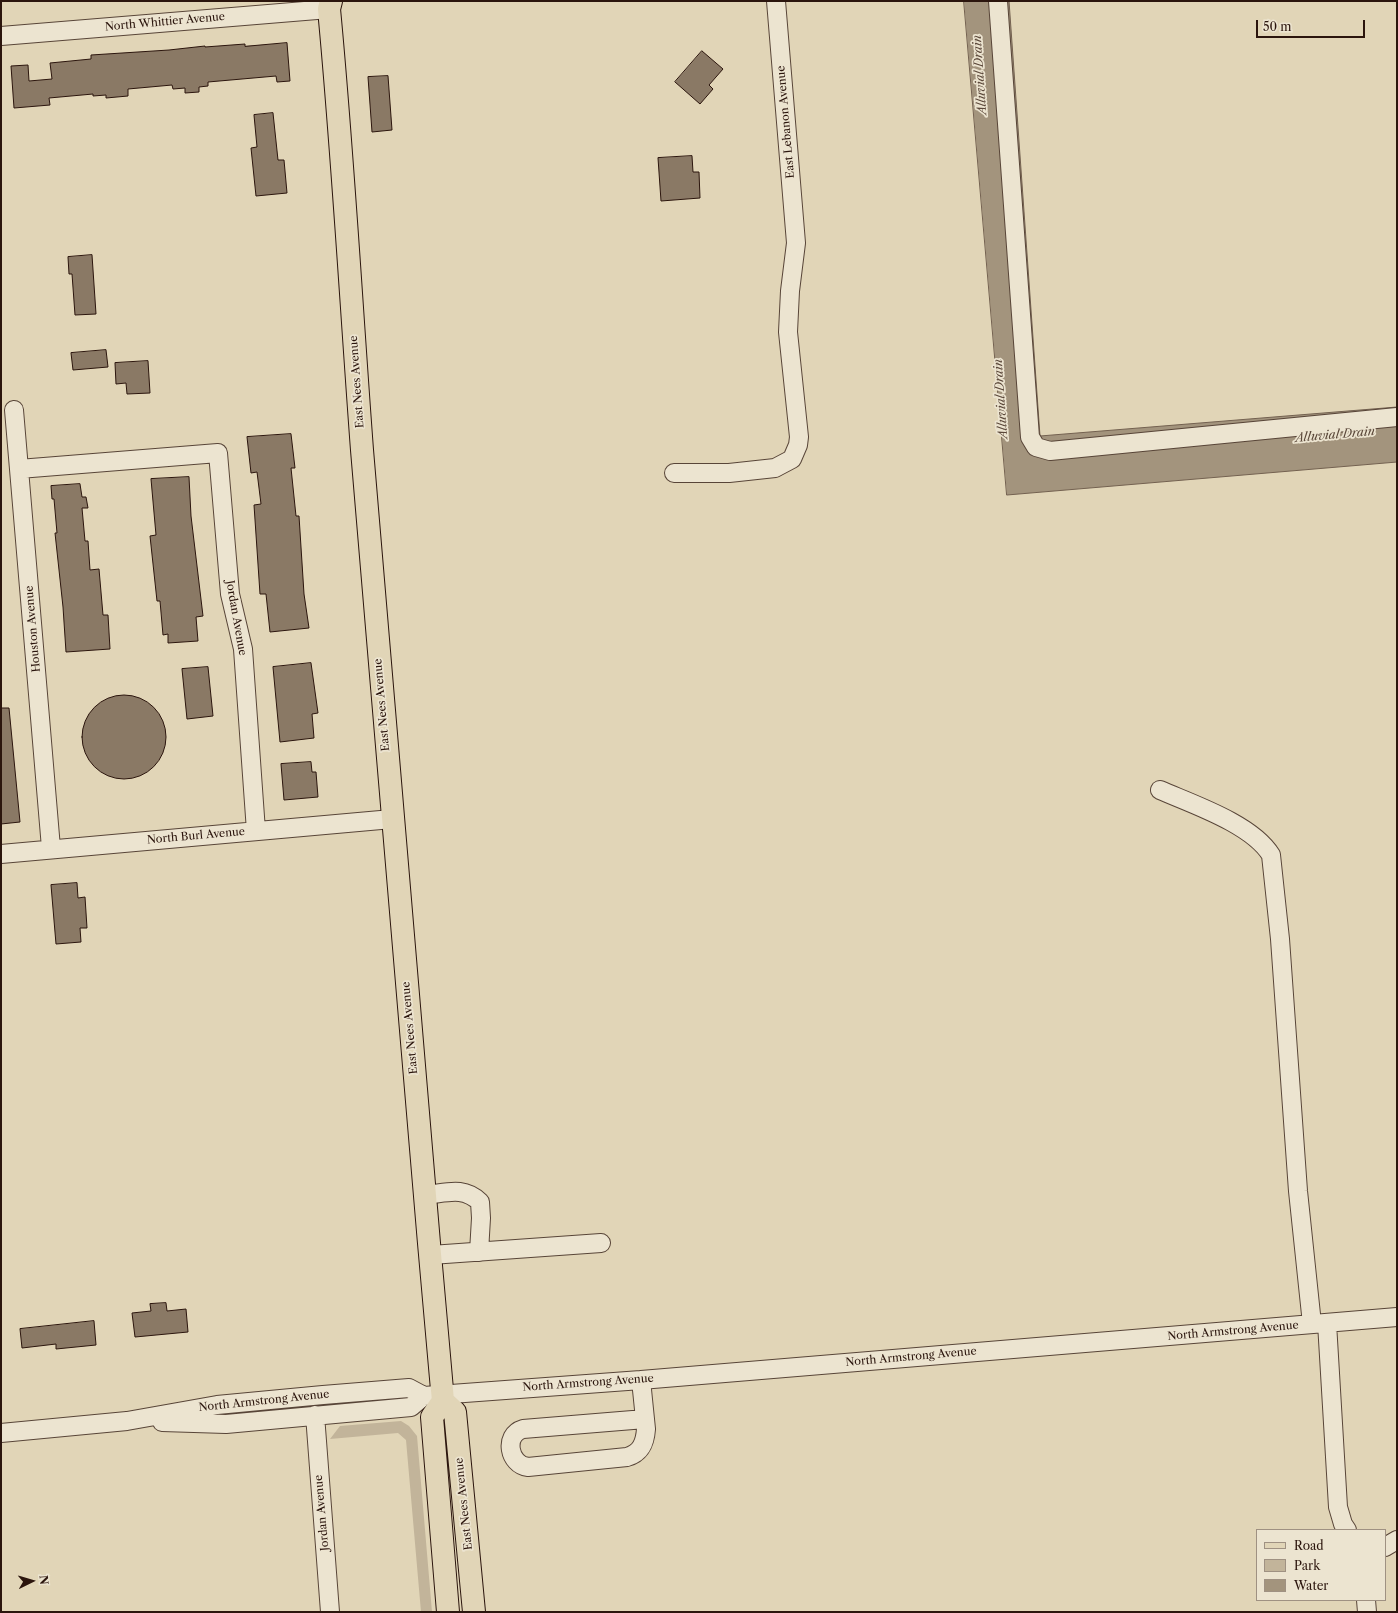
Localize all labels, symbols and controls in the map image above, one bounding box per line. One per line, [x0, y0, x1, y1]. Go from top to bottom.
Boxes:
street label: North Whittier Avenue [104, 10, 226, 34]
scale bar [1258, 12, 1367, 38]
text: 50 m [1263, 19, 1292, 34]
water label: Alluvial Drain [970, 35, 990, 115]
street label: East Lebanon Avenue [774, 65, 798, 179]
street label: East Nees Avenue [347, 335, 367, 429]
water label: Alluvial Drain [991, 359, 1011, 439]
water label: Alluvial Drain [1295, 424, 1375, 446]
street label: Jordan Avenue [223, 579, 249, 657]
street label: Houston Avenue [23, 585, 43, 673]
street label: East Nees Avenue [371, 658, 393, 752]
street label: North Burl Avenue [146, 825, 246, 847]
street label: East Nees Avenue [399, 981, 421, 1075]
street label: North Armstrong Avenue [1167, 1319, 1299, 1343]
street label: North Armstrong Avenue [845, 1345, 977, 1369]
street label: North Armstrong Avenue [522, 1372, 654, 1394]
street label: North Armstrong Avenue [198, 1388, 330, 1414]
street label: East Nees Avenue [453, 1457, 475, 1551]
street label: Jordan Avenue [312, 1474, 332, 1552]
legend [1256, 1529, 1386, 1601]
text: Road [1294, 1538, 1324, 1553]
text: Park [1294, 1558, 1320, 1573]
north arrow [12, 1561, 52, 1601]
text: N [37, 1575, 51, 1585]
text: Water [1294, 1578, 1328, 1593]

